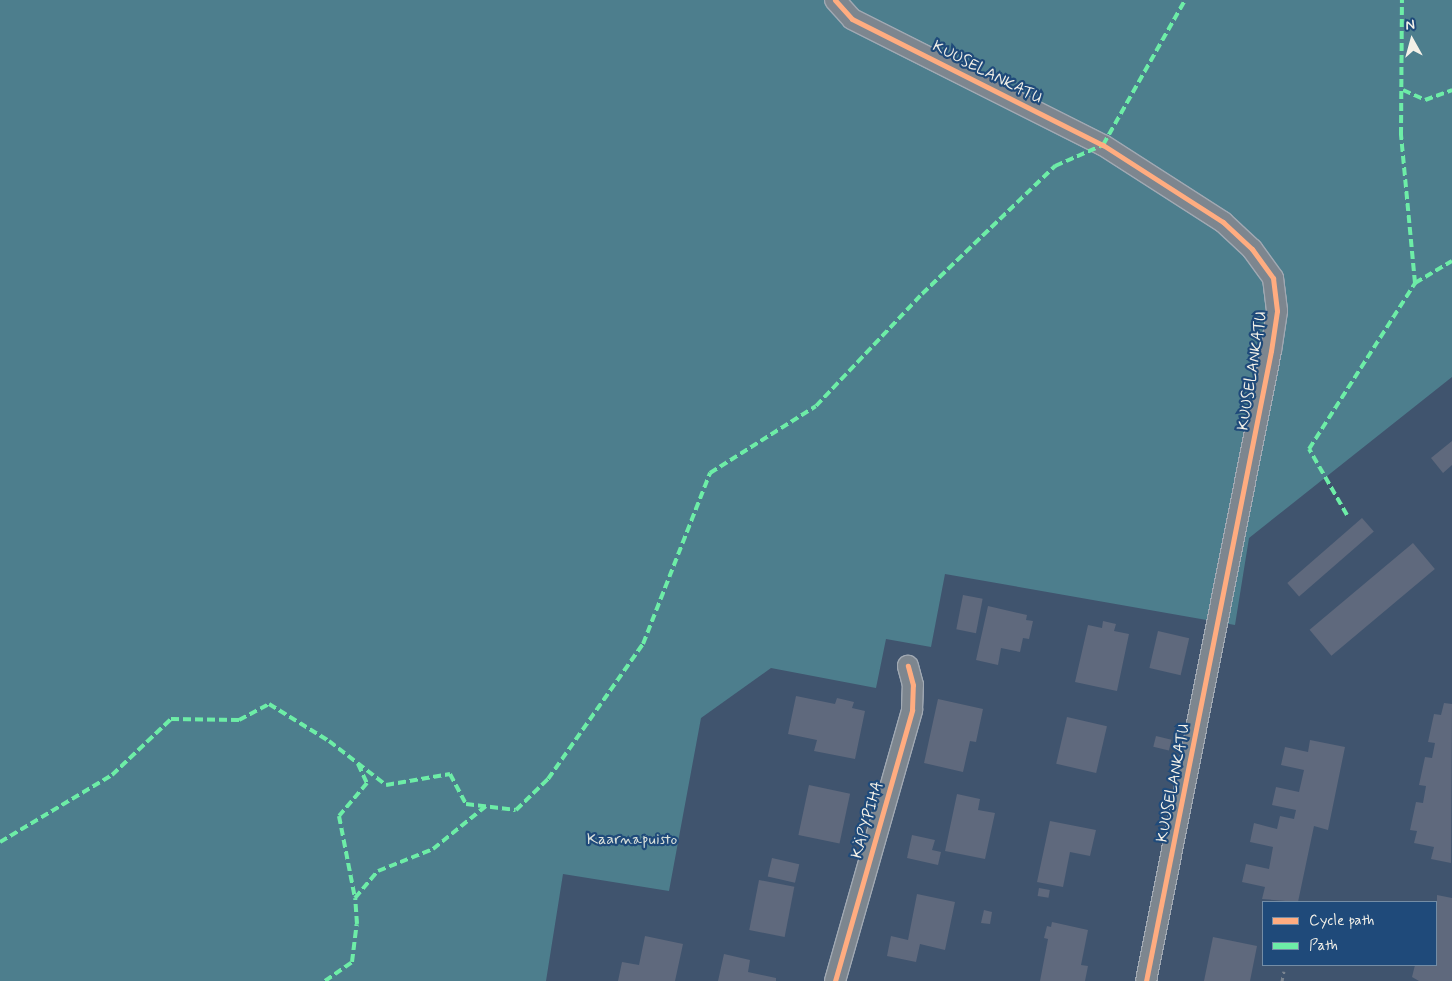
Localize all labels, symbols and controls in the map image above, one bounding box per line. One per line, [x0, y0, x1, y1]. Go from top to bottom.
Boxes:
north arrow [1387, 15, 1437, 65]
text: N [1404, 16, 1416, 35]
street label: KUUSELANKATU [929, 37, 1045, 109]
street label: KUUSELANKATU [1234, 310, 1272, 432]
street label: KUUSELANKATU [1153, 722, 1195, 844]
street label: KÄPYPIHA [848, 779, 888, 861]
park label: Kaarnapuisto [587, 830, 677, 850]
legend [1262, 901, 1437, 966]
text: Cycle path [1309, 911, 1374, 931]
text: Path [1309, 936, 1338, 956]

